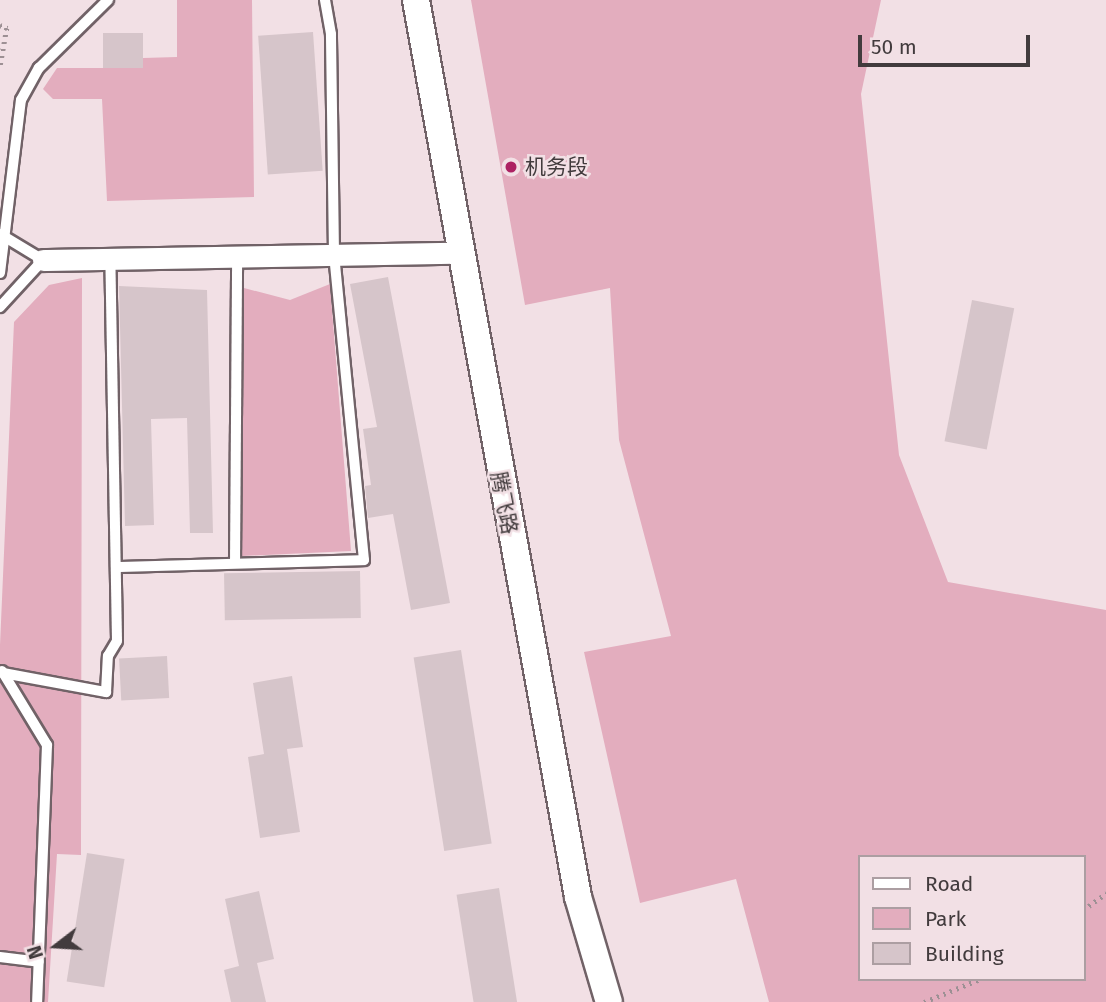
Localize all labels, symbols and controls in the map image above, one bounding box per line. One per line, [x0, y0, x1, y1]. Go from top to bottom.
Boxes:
scale bar [861, 21, 1032, 65]
text: 50 m [871, 34, 917, 60]
place label: 机务段 [525, 154, 588, 180]
marker: 机务段 [503, 159, 519, 175]
street label: 腾飞路 [486, 470, 522, 536]
legend [858, 855, 1085, 981]
text: Road [925, 871, 973, 897]
text: Park [925, 906, 966, 932]
north arrow [21, 911, 91, 981]
text: Building [925, 941, 1004, 967]
text: N [23, 943, 48, 962]

